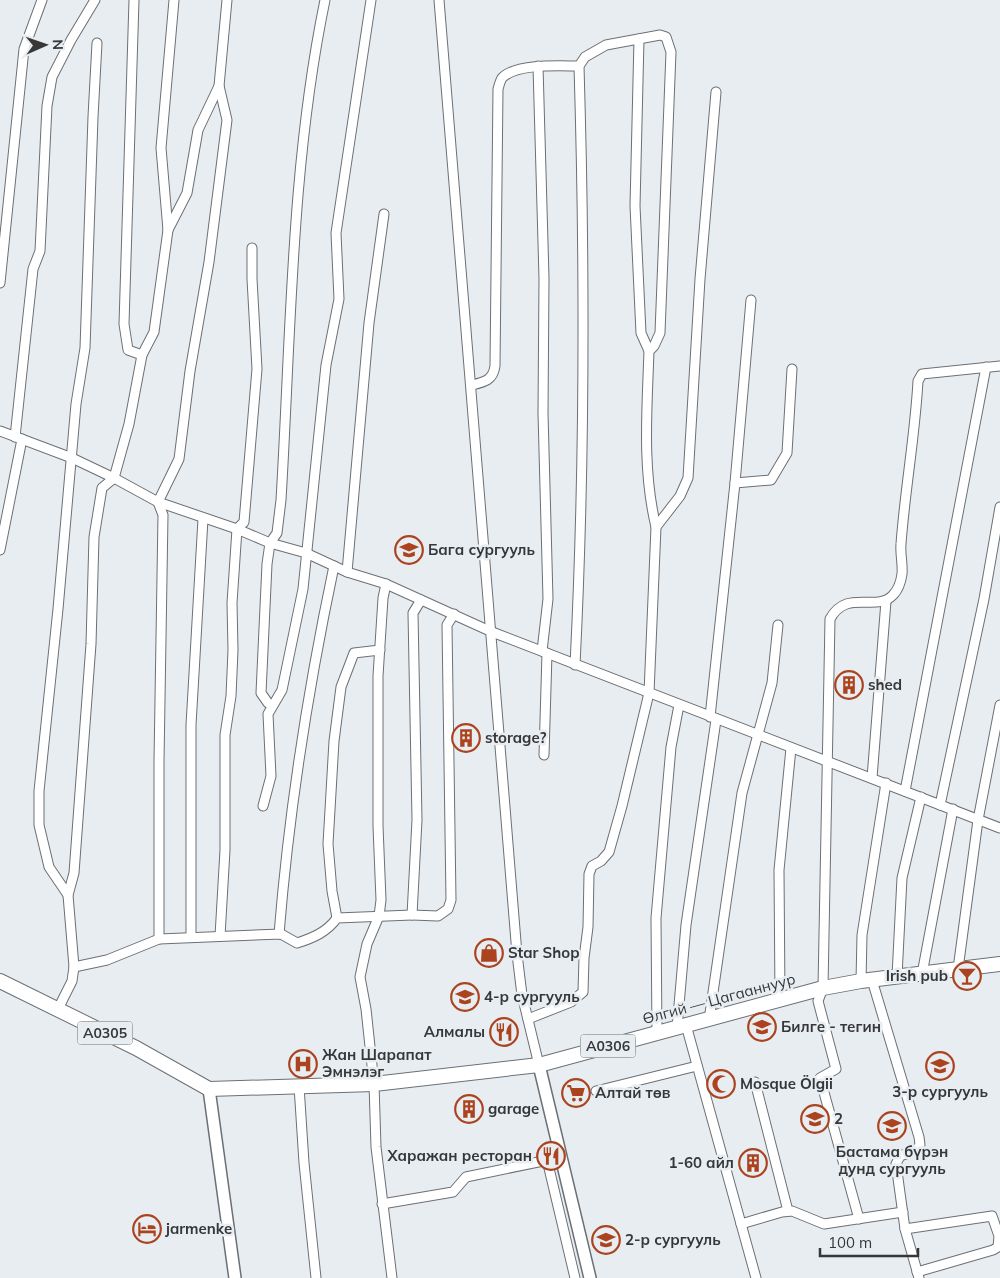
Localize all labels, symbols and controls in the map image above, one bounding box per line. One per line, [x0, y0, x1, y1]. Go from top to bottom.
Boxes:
north arrow [20, 20, 70, 70]
text: N [49, 39, 67, 50]
school or university icon: Бага сургууль [394, 535, 424, 565]
place label: Бага сургууль [428, 540, 535, 559]
building icon: shed [834, 670, 864, 700]
place label: shed [868, 675, 902, 694]
building icon: storage? [451, 723, 481, 753]
place label: storage? [485, 728, 546, 747]
shop icon: Star Shop [474, 938, 504, 968]
place label: Star Shop [508, 943, 580, 962]
bar icon: Irish pub [952, 961, 982, 991]
place label: Irish pub [886, 966, 948, 985]
street label: Өлгий — Цагааннуур [640, 969, 797, 1028]
school or university icon: 4-р сургууль [450, 982, 480, 1012]
place label: 4-р сургууль [484, 987, 580, 1006]
school or university icon: Билге - тегин [747, 1012, 777, 1042]
restaurant icon: Алмалы [489, 1017, 519, 1047]
place label: Билге - тегин [781, 1017, 881, 1036]
road number: A0305 [78, 1021, 132, 1044]
place label: Алмалы [424, 1022, 485, 1041]
road number: A0306 [580, 1034, 636, 1058]
place label: Жан Шарапат Эмнэлэг [322, 1045, 432, 1081]
hospital icon: Жан Шарапат Эмнэлэг [288, 1049, 318, 1079]
school or university icon: 3-р сургууль [925, 1051, 955, 1081]
mosque icon: Mosque Ölgii [706, 1069, 736, 1099]
place label: Mosque Ölgii [740, 1074, 833, 1093]
supermarket icon: Алтай төв [561, 1078, 591, 1108]
place label: 3-р сургууль [892, 1082, 988, 1101]
place label: Алтай төв [595, 1083, 671, 1102]
building icon: garage [454, 1094, 484, 1124]
place label: garage [488, 1099, 539, 1118]
school or university icon: 2 [800, 1104, 830, 1134]
place label: 2 [834, 1109, 843, 1128]
school or university icon: Бастама бүрэн дунд сургууль [877, 1111, 907, 1141]
restaurant icon: Харажан ресторан [536, 1141, 566, 1171]
place label: Бастама бүрэн дунд сургууль [836, 1142, 948, 1178]
place label: Харажан ресторан [387, 1146, 532, 1165]
building icon: 1-60 айл [738, 1148, 768, 1178]
place label: 1-60 айл [668, 1153, 734, 1172]
hotel icon: jarmenke [132, 1214, 162, 1244]
place label: jarmenke [165, 1219, 232, 1238]
school or university icon: 2-р сургууль [591, 1225, 621, 1255]
scale bar [820, 1226, 918, 1258]
place label: 2-р сургууль [625, 1230, 721, 1249]
text: 100 m [828, 1233, 872, 1252]

